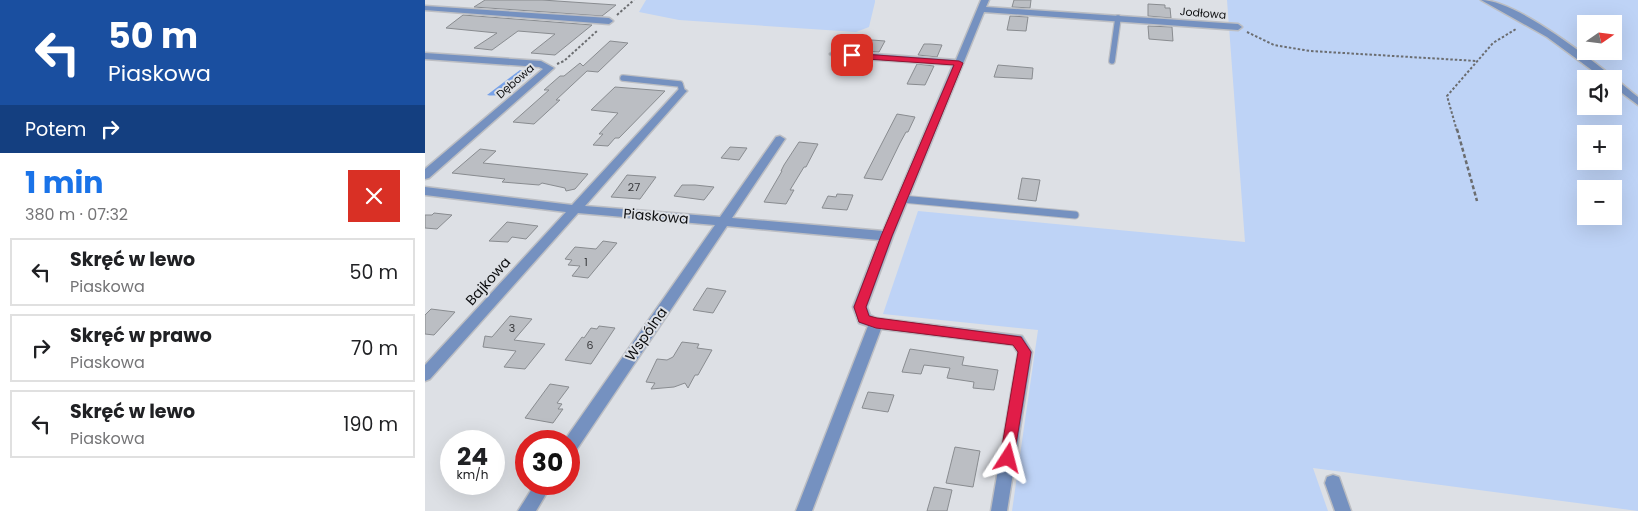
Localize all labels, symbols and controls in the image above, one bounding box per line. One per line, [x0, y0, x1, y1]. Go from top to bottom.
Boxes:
street label: Jodłowa [1179, 3, 1227, 23]
text: 50 m [108, 11, 198, 60]
north arrow [1577, 15, 1623, 60]
map controls [1577, 15, 1622, 225]
icon: left [25, 20, 90, 85]
pin [831, 34, 873, 76]
icon: arrive [838, 41, 866, 69]
text: Piaskowa [108, 58, 211, 89]
street label: Dębowa [493, 60, 537, 102]
button: sound [1577, 70, 1622, 115]
icon: right [96, 115, 124, 143]
text: Potem [25, 116, 86, 143]
button: + [1577, 125, 1622, 170]
text: 1 min [25, 161, 103, 204]
button: close [348, 170, 400, 222]
house number: 27 [628, 179, 640, 195]
button: − [1577, 180, 1622, 225]
text: 380 m · 07:32 [25, 203, 128, 226]
street label: Piaskowa [623, 203, 689, 229]
text: Skręć w lewo [70, 246, 195, 273]
street label: Bajkowa [461, 253, 515, 309]
house number: 1 [584, 254, 588, 270]
icon: left [27, 258, 55, 286]
text: 50 m [349, 259, 398, 286]
text: Piaskowa [70, 275, 145, 298]
street label: Wspólna [620, 303, 672, 365]
house number: 3 [509, 320, 515, 336]
text: Skręć w prawo [70, 322, 212, 349]
icon: right [27, 334, 55, 362]
text: 70 m [351, 335, 398, 362]
house number: 6 [587, 337, 594, 353]
text: Piaskowa [70, 351, 145, 374]
text: Skręć w lewo [70, 398, 195, 425]
icon: left [27, 410, 55, 438]
text: 190 m [343, 411, 398, 438]
text: Piaskowa [70, 427, 145, 450]
speed limit sign: 30 [515, 430, 580, 495]
position arrow [981, 431, 1033, 483]
text: 24 [457, 439, 488, 474]
text: km/h [457, 466, 488, 483]

